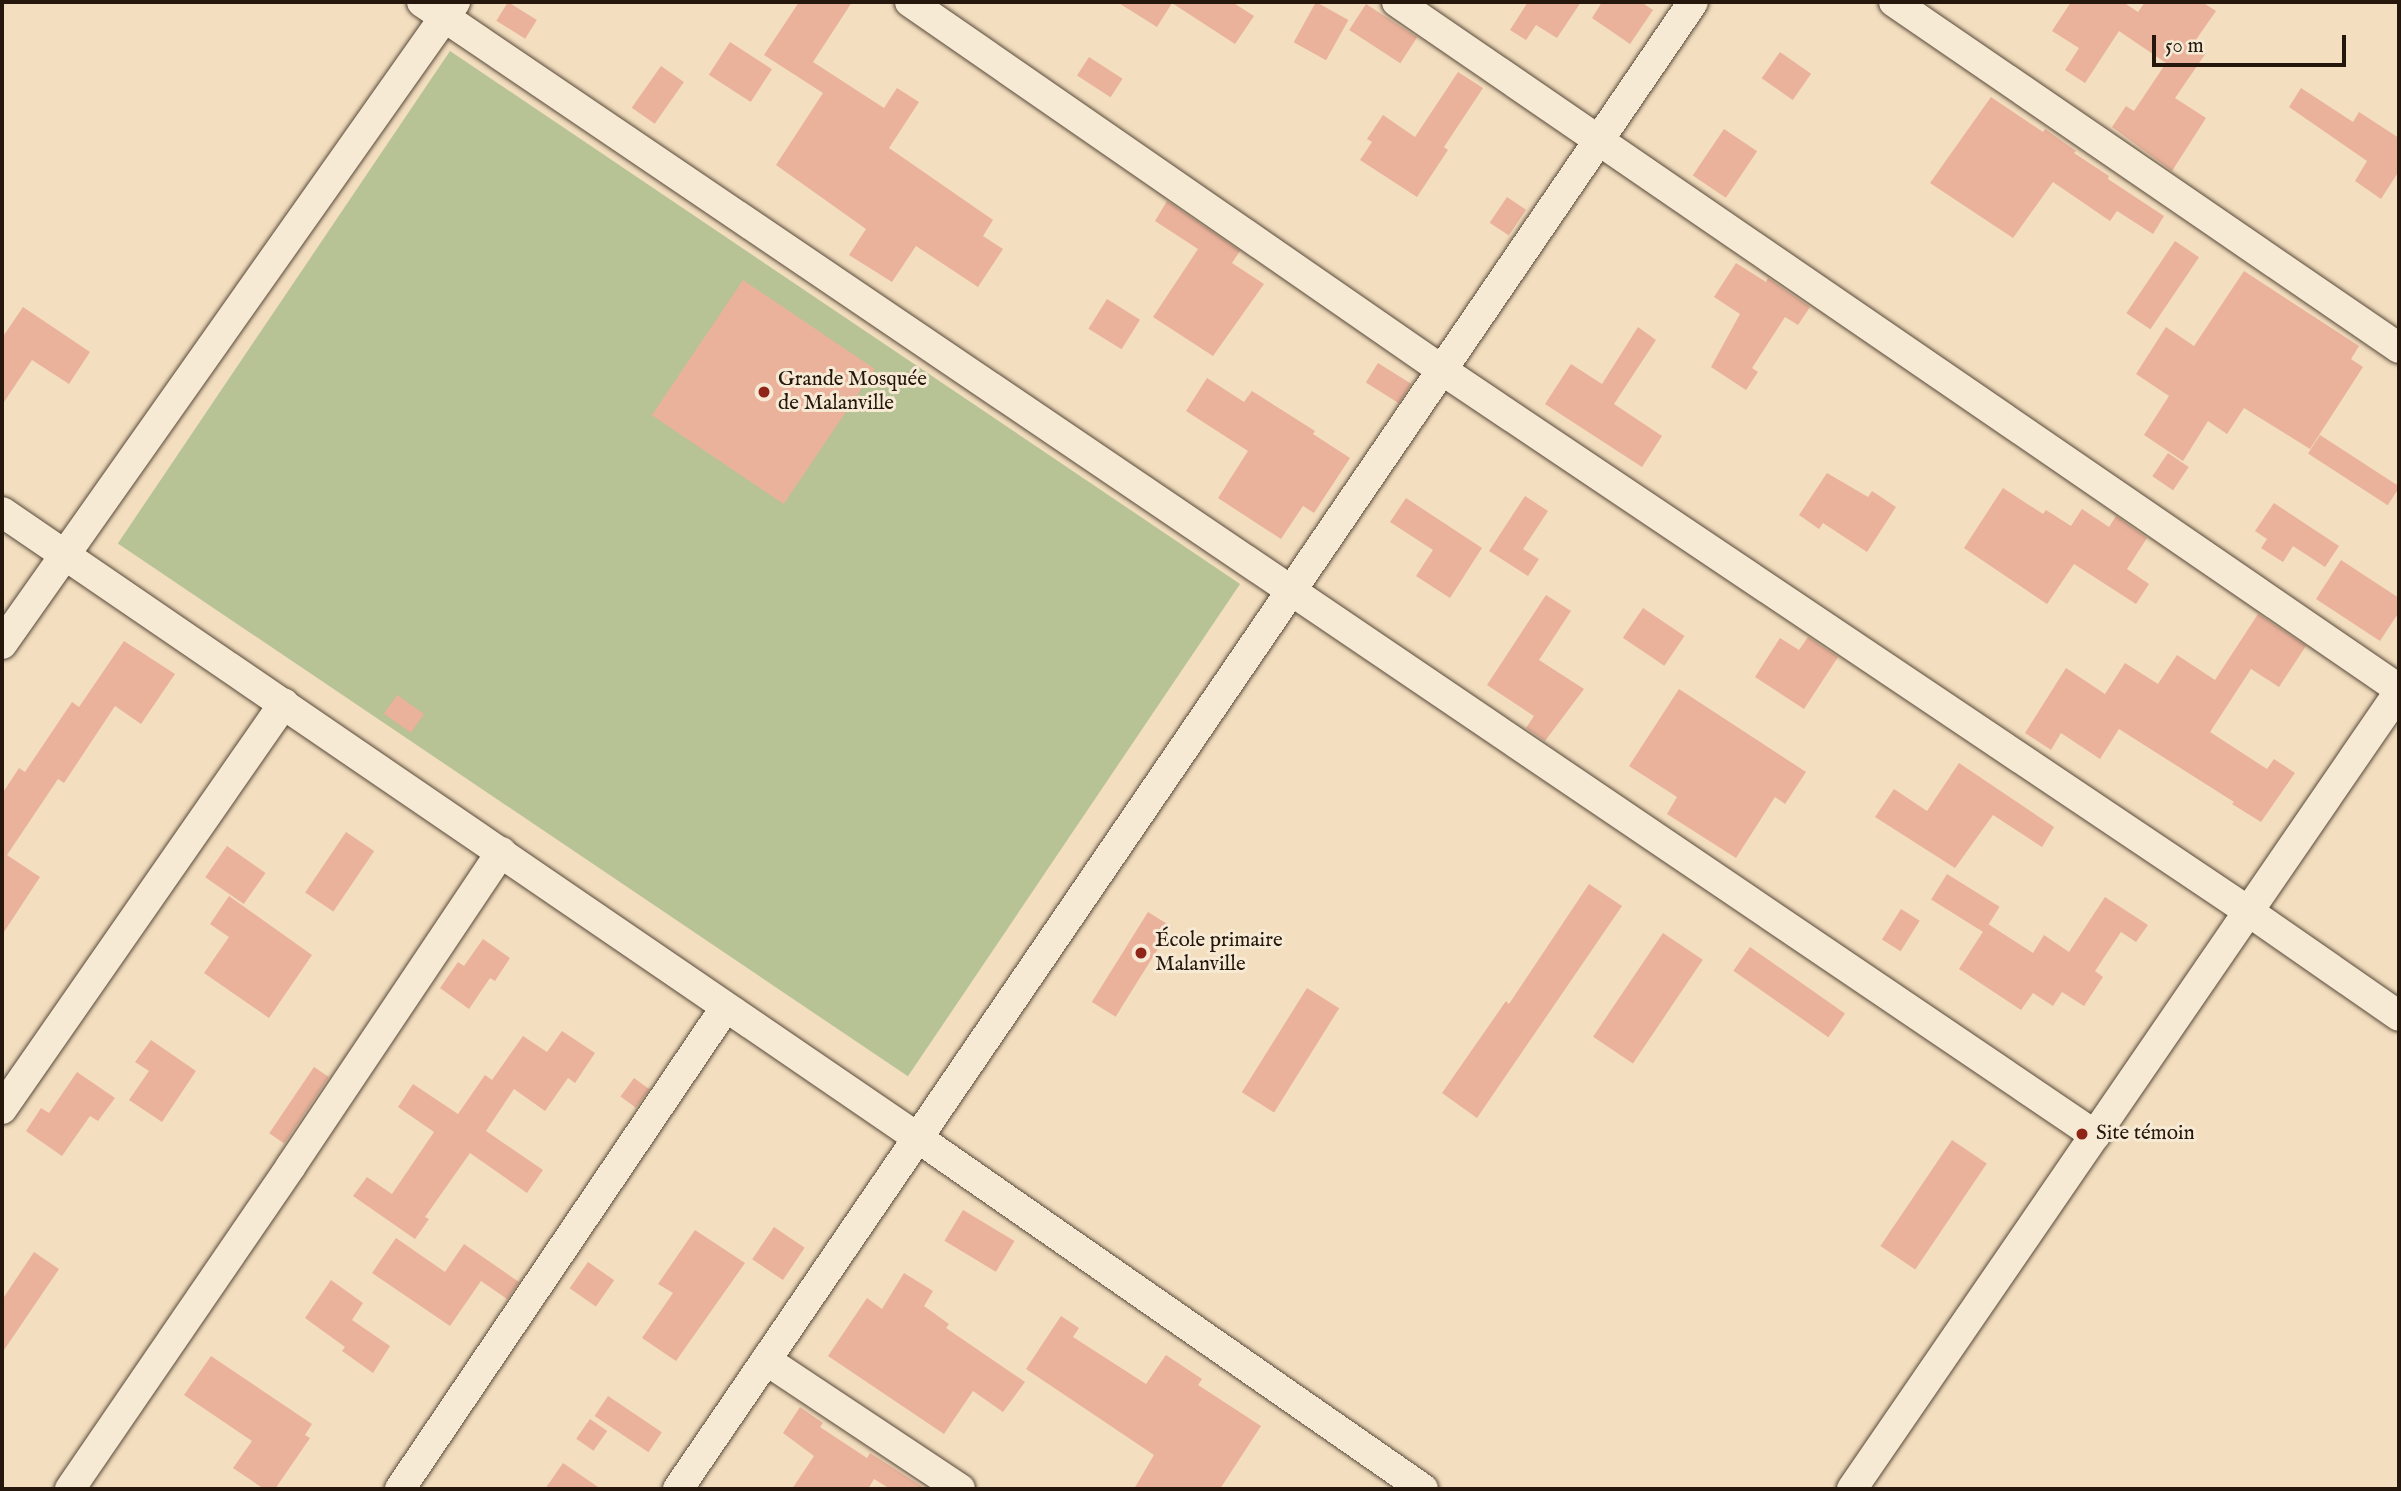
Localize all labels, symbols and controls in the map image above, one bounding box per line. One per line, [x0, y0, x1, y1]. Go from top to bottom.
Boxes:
scale bar [2156, 21, 2350, 65]
text: 50 m [2165, 33, 2204, 60]
place label: Grande Mosquée de Malanville [778, 367, 927, 417]
marker: Grande Mosquée de Malanville [756, 384, 772, 400]
place label: École primaire Malanville [1155, 928, 1283, 978]
marker: École primaire Malanville [1133, 945, 1149, 961]
place label: Site témoin [2096, 1121, 2195, 1147]
marker: Site témoin [2074, 1126, 2090, 1142]

